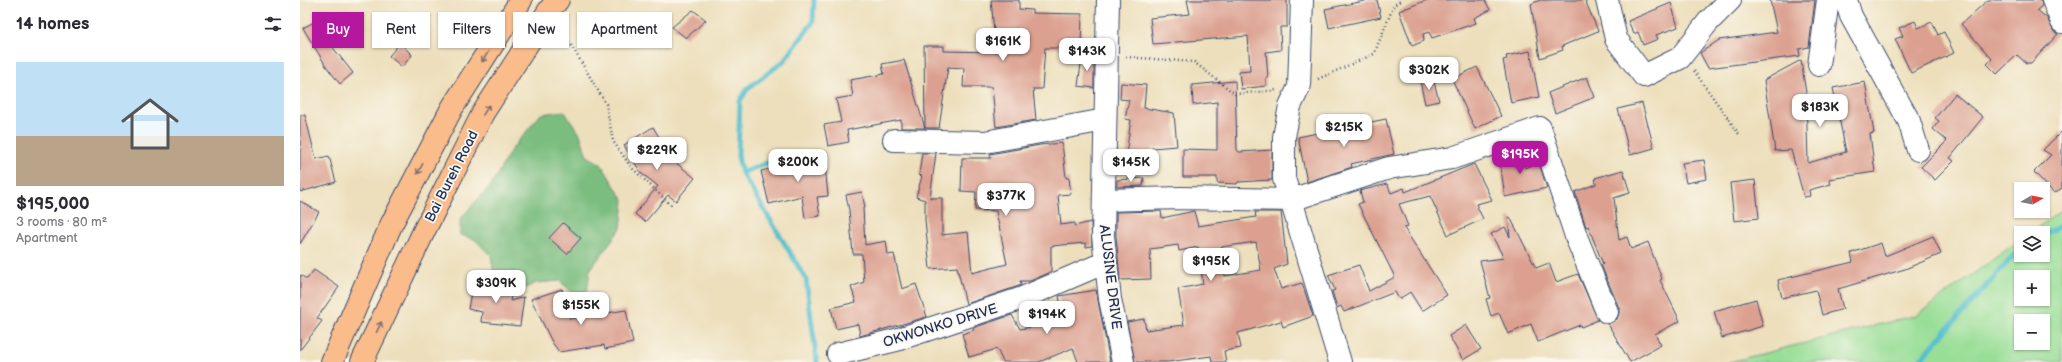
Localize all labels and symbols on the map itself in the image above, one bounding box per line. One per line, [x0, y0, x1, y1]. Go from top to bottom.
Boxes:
pin: $161K [975, 28, 1031, 62]
pin: $143K [1059, 38, 1115, 72]
one-way arrow [480, 51, 488, 63]
pin: $302K [1401, 57, 1457, 91]
pin: $183K [1792, 94, 1848, 128]
one-way arrow [482, 104, 490, 116]
pin: $215K [1316, 114, 1372, 148]
street label: Bai Bureh Road [421, 128, 482, 225]
pin: $229K [629, 137, 685, 171]
pin: $195K [1492, 141, 1548, 175]
pin: $200K [770, 149, 826, 183]
pin: $145K [1103, 149, 1159, 183]
one-way arrow [416, 163, 423, 175]
north arrow [2014, 182, 2050, 218]
pin: $377K [978, 183, 1034, 217]
street label: ALUSINE DRIVE [1096, 224, 1125, 330]
pin: $195K [1183, 248, 1239, 282]
pin: $309K [468, 270, 524, 304]
pin: $155K [553, 292, 609, 326]
street label: OKWONKO DRIVE [881, 300, 999, 351]
pin: $194K [1019, 301, 1075, 335]
one-way arrow [376, 321, 383, 333]

